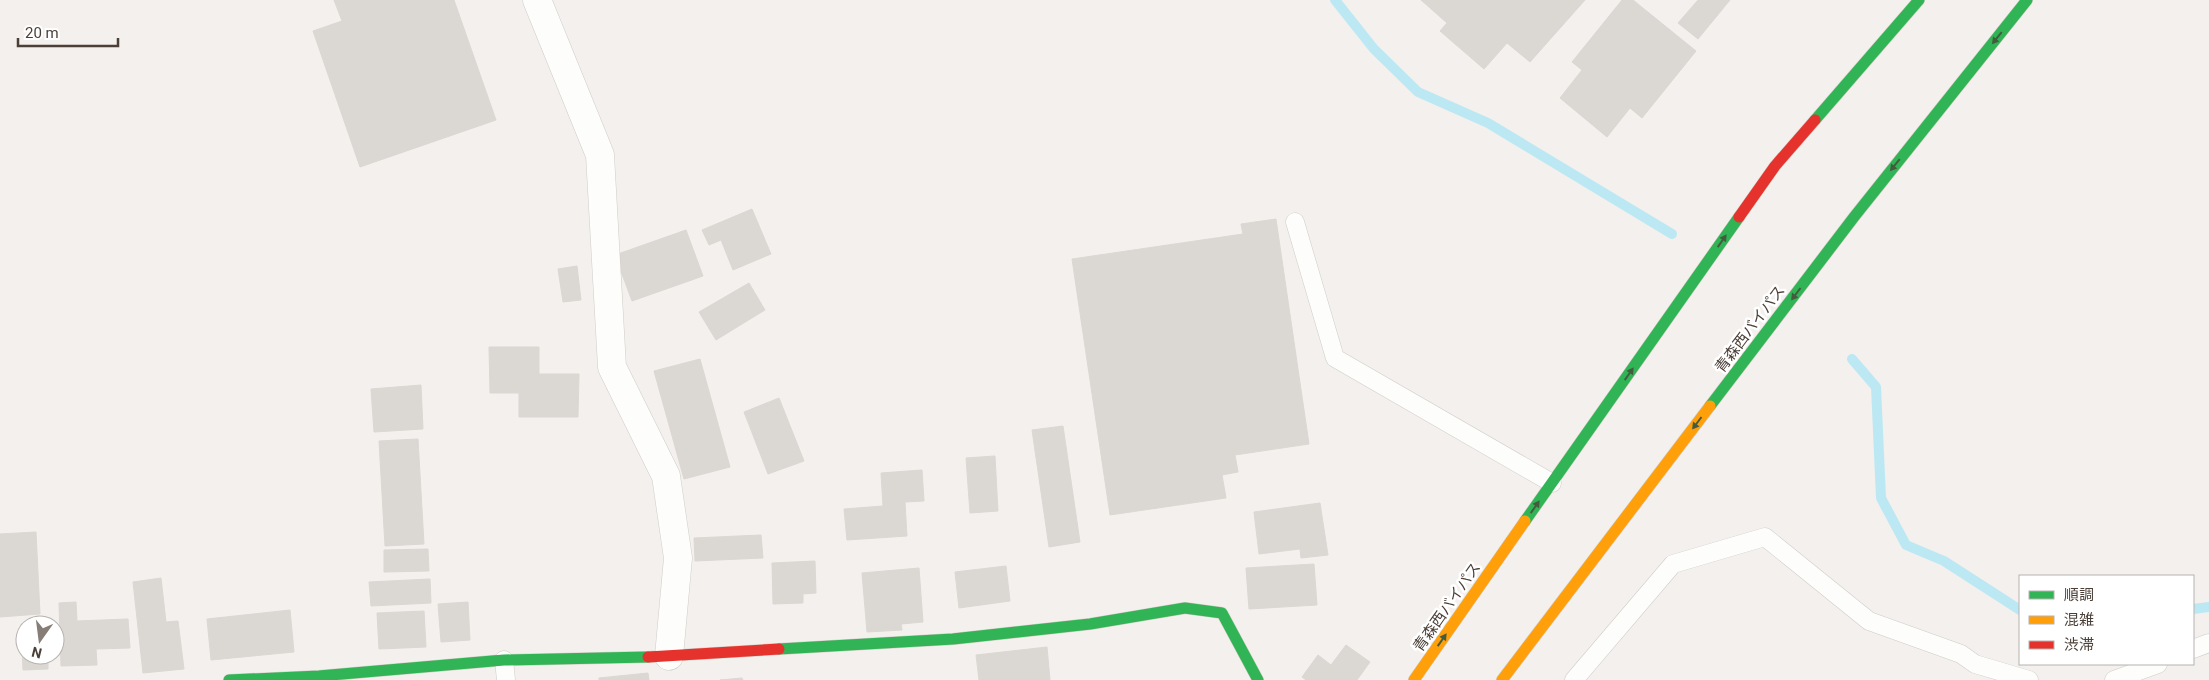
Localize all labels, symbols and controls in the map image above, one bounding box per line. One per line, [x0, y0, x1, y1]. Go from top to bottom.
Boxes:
scale bar [18, 15, 118, 47]
text: 20 m [25, 24, 59, 42]
one-way arrow [1991, 31, 2002, 44]
one-way arrow [1890, 158, 1901, 171]
one-way arrow [1717, 234, 1727, 248]
street label: 青森西バイパス [1711, 282, 1789, 376]
one-way arrow [1791, 287, 1801, 301]
one-way arrow [1624, 367, 1634, 381]
one-way arrow [1692, 416, 1703, 429]
one-way arrow [1530, 500, 1540, 514]
street label: 青森西バイパス [1410, 559, 1484, 655]
legend [2019, 575, 2194, 665]
text: 順調 [2064, 586, 2094, 604]
text: 混雑 [2064, 611, 2094, 629]
north arrow [15, 615, 65, 665]
one-way arrow [1437, 633, 1447, 647]
text: 渋滞 [2064, 636, 2094, 654]
text: N [30, 644, 44, 662]

